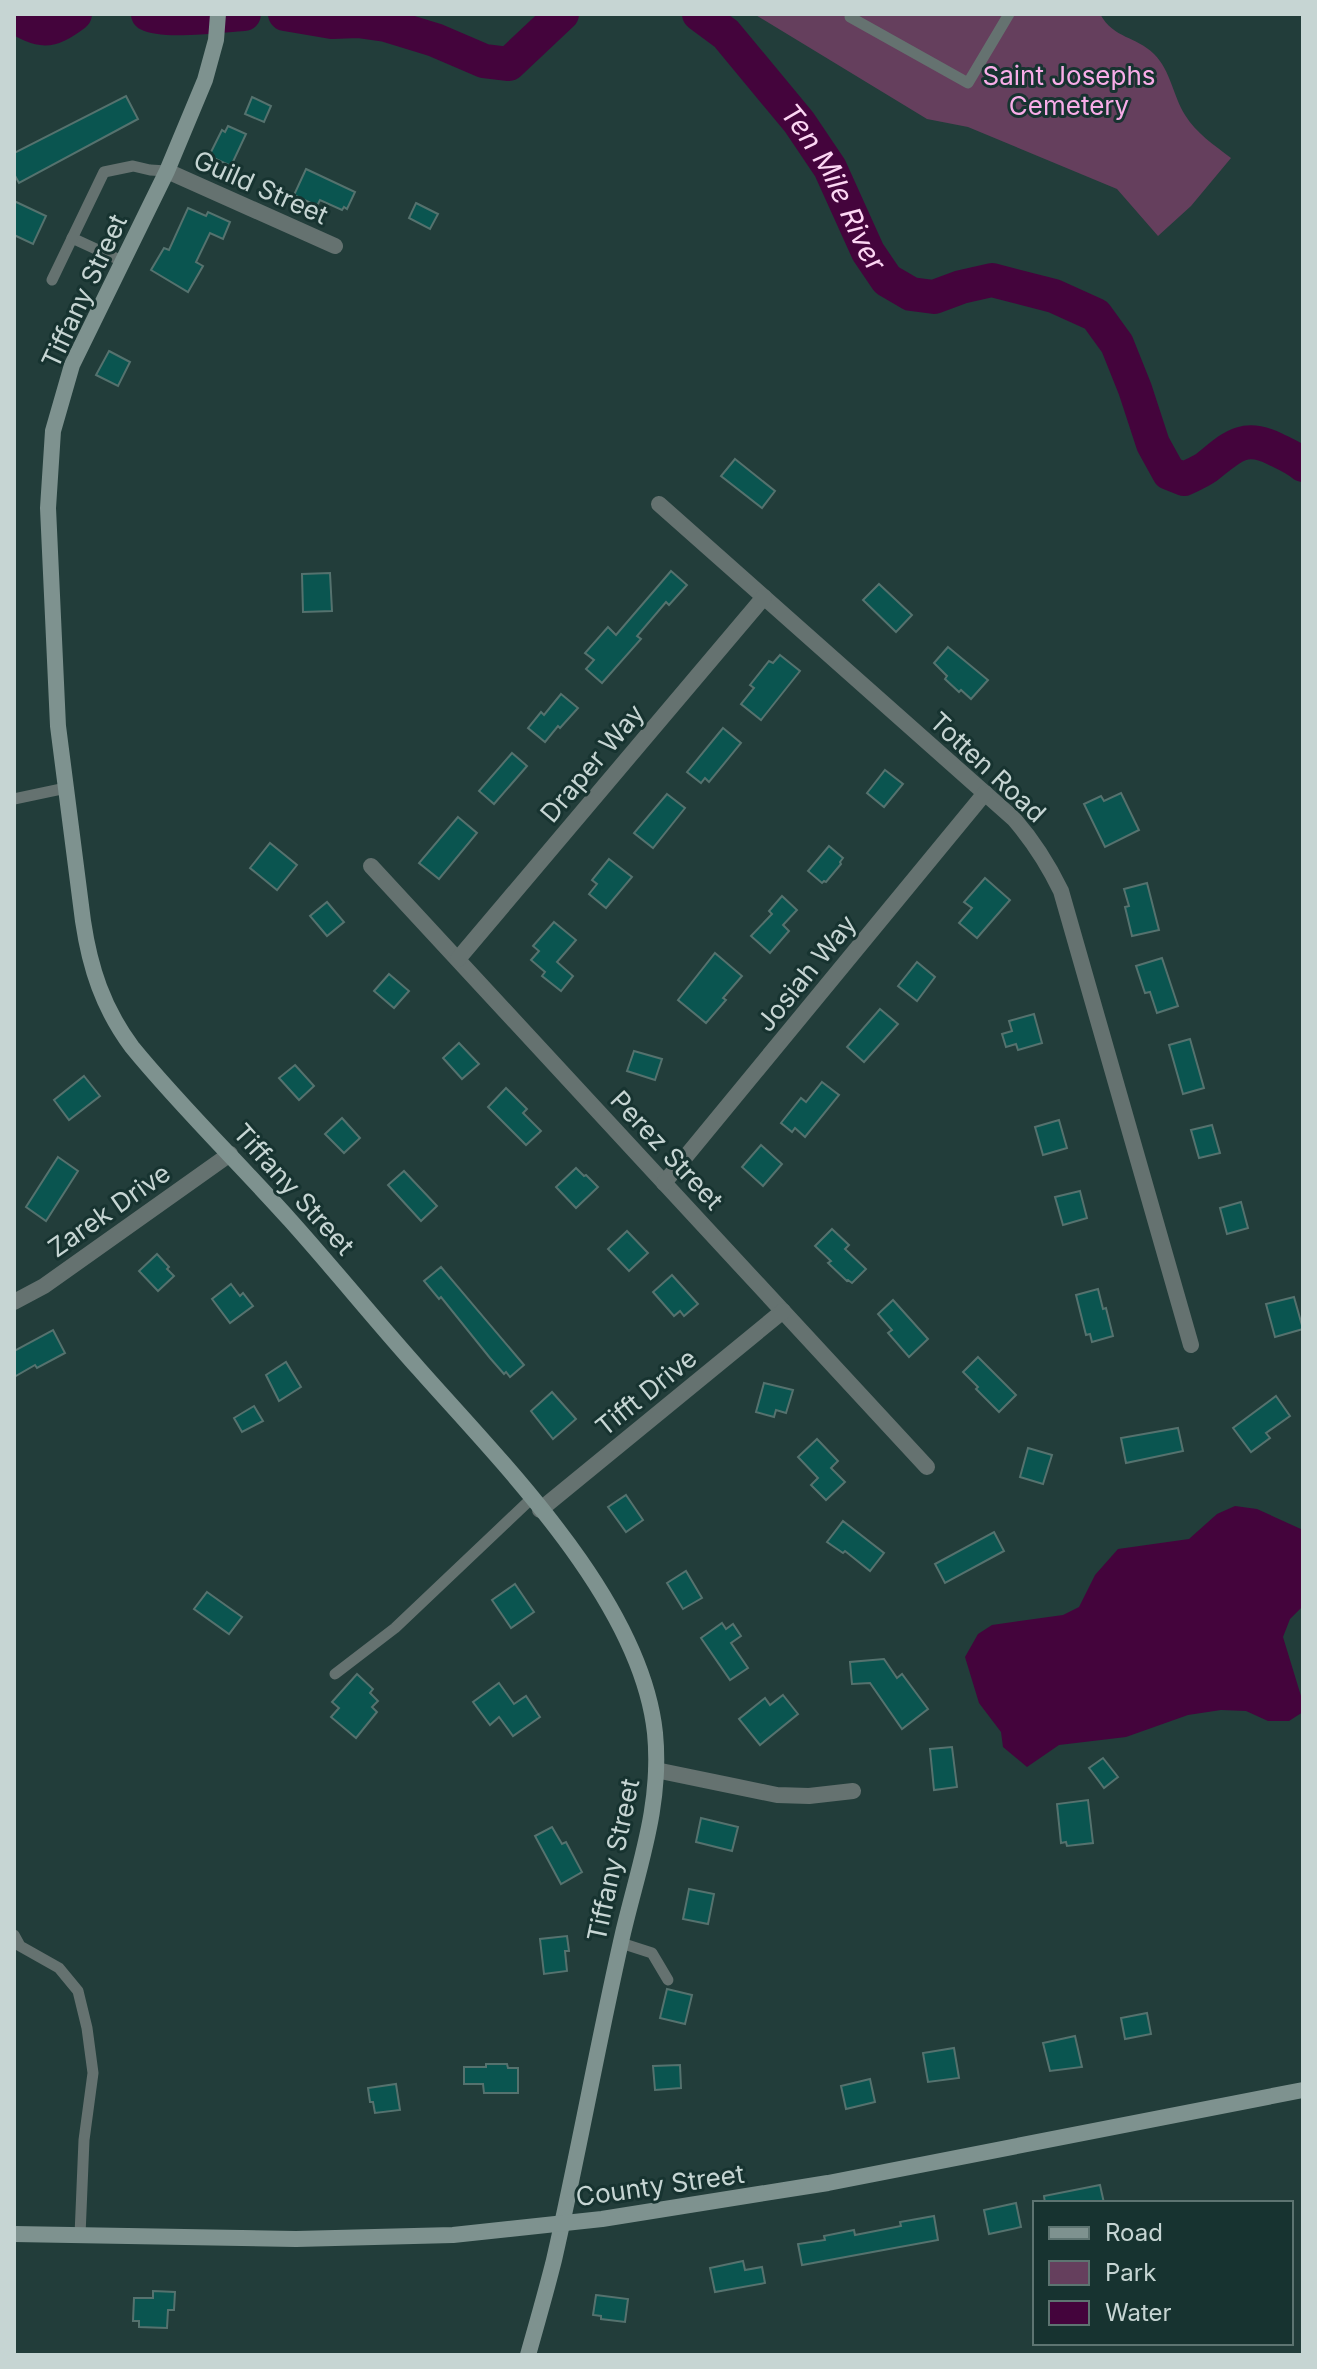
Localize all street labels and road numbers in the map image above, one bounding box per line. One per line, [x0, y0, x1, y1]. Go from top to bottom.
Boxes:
street label: Guild Street [189, 144, 333, 230]
street label: Tiffany Street [35, 209, 133, 373]
street label: Draper Way [534, 698, 650, 828]
street label: Totten Road [924, 706, 1052, 828]
street label: Josiah Way [750, 909, 862, 1037]
street label: Perez Street [604, 1084, 730, 1216]
street label: Tiffany Street [227, 1117, 361, 1261]
street label: Zarek Drive [42, 1157, 176, 1263]
street label: Tifft Drive [589, 1342, 703, 1442]
street label: Tiffany Street [581, 1776, 645, 1944]
street label: County Street [574, 2158, 746, 2212]

